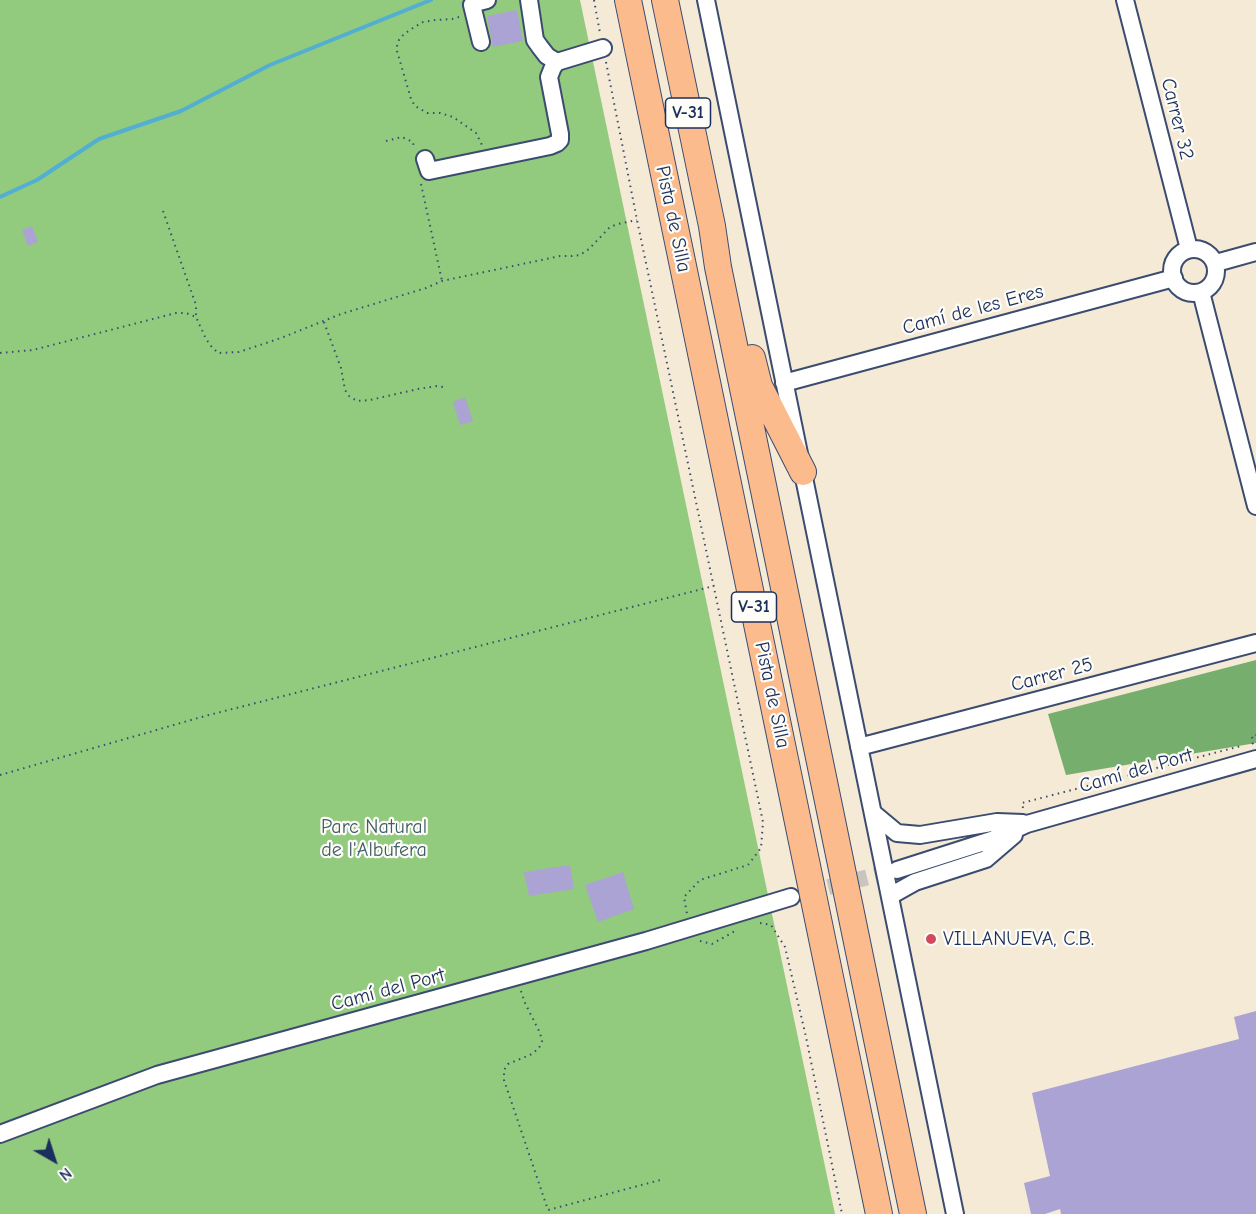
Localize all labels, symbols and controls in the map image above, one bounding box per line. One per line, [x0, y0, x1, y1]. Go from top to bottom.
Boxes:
street label: Carrer 32 [1155, 76, 1199, 162]
road number: V-31 [666, 98, 710, 128]
street label: Pista de Silla [650, 164, 696, 274]
street label: Camí de les Eres [900, 280, 1046, 340]
road number: V-31 [732, 592, 777, 622]
street label: Pista de Silla [749, 640, 795, 750]
street label: Carrer 25 [1008, 653, 1096, 697]
street label: Camí del Port [1077, 743, 1195, 799]
park label: Parc Natural de l'Albufera [321, 815, 427, 862]
place label: VILLANUEVA, C.B. [943, 927, 1094, 951]
marker: VILLANUEVA, C.B. [924, 932, 938, 946]
street label: Camí del Port [329, 963, 447, 1017]
north arrow [24, 1130, 84, 1190]
text: N [56, 1164, 75, 1184]

